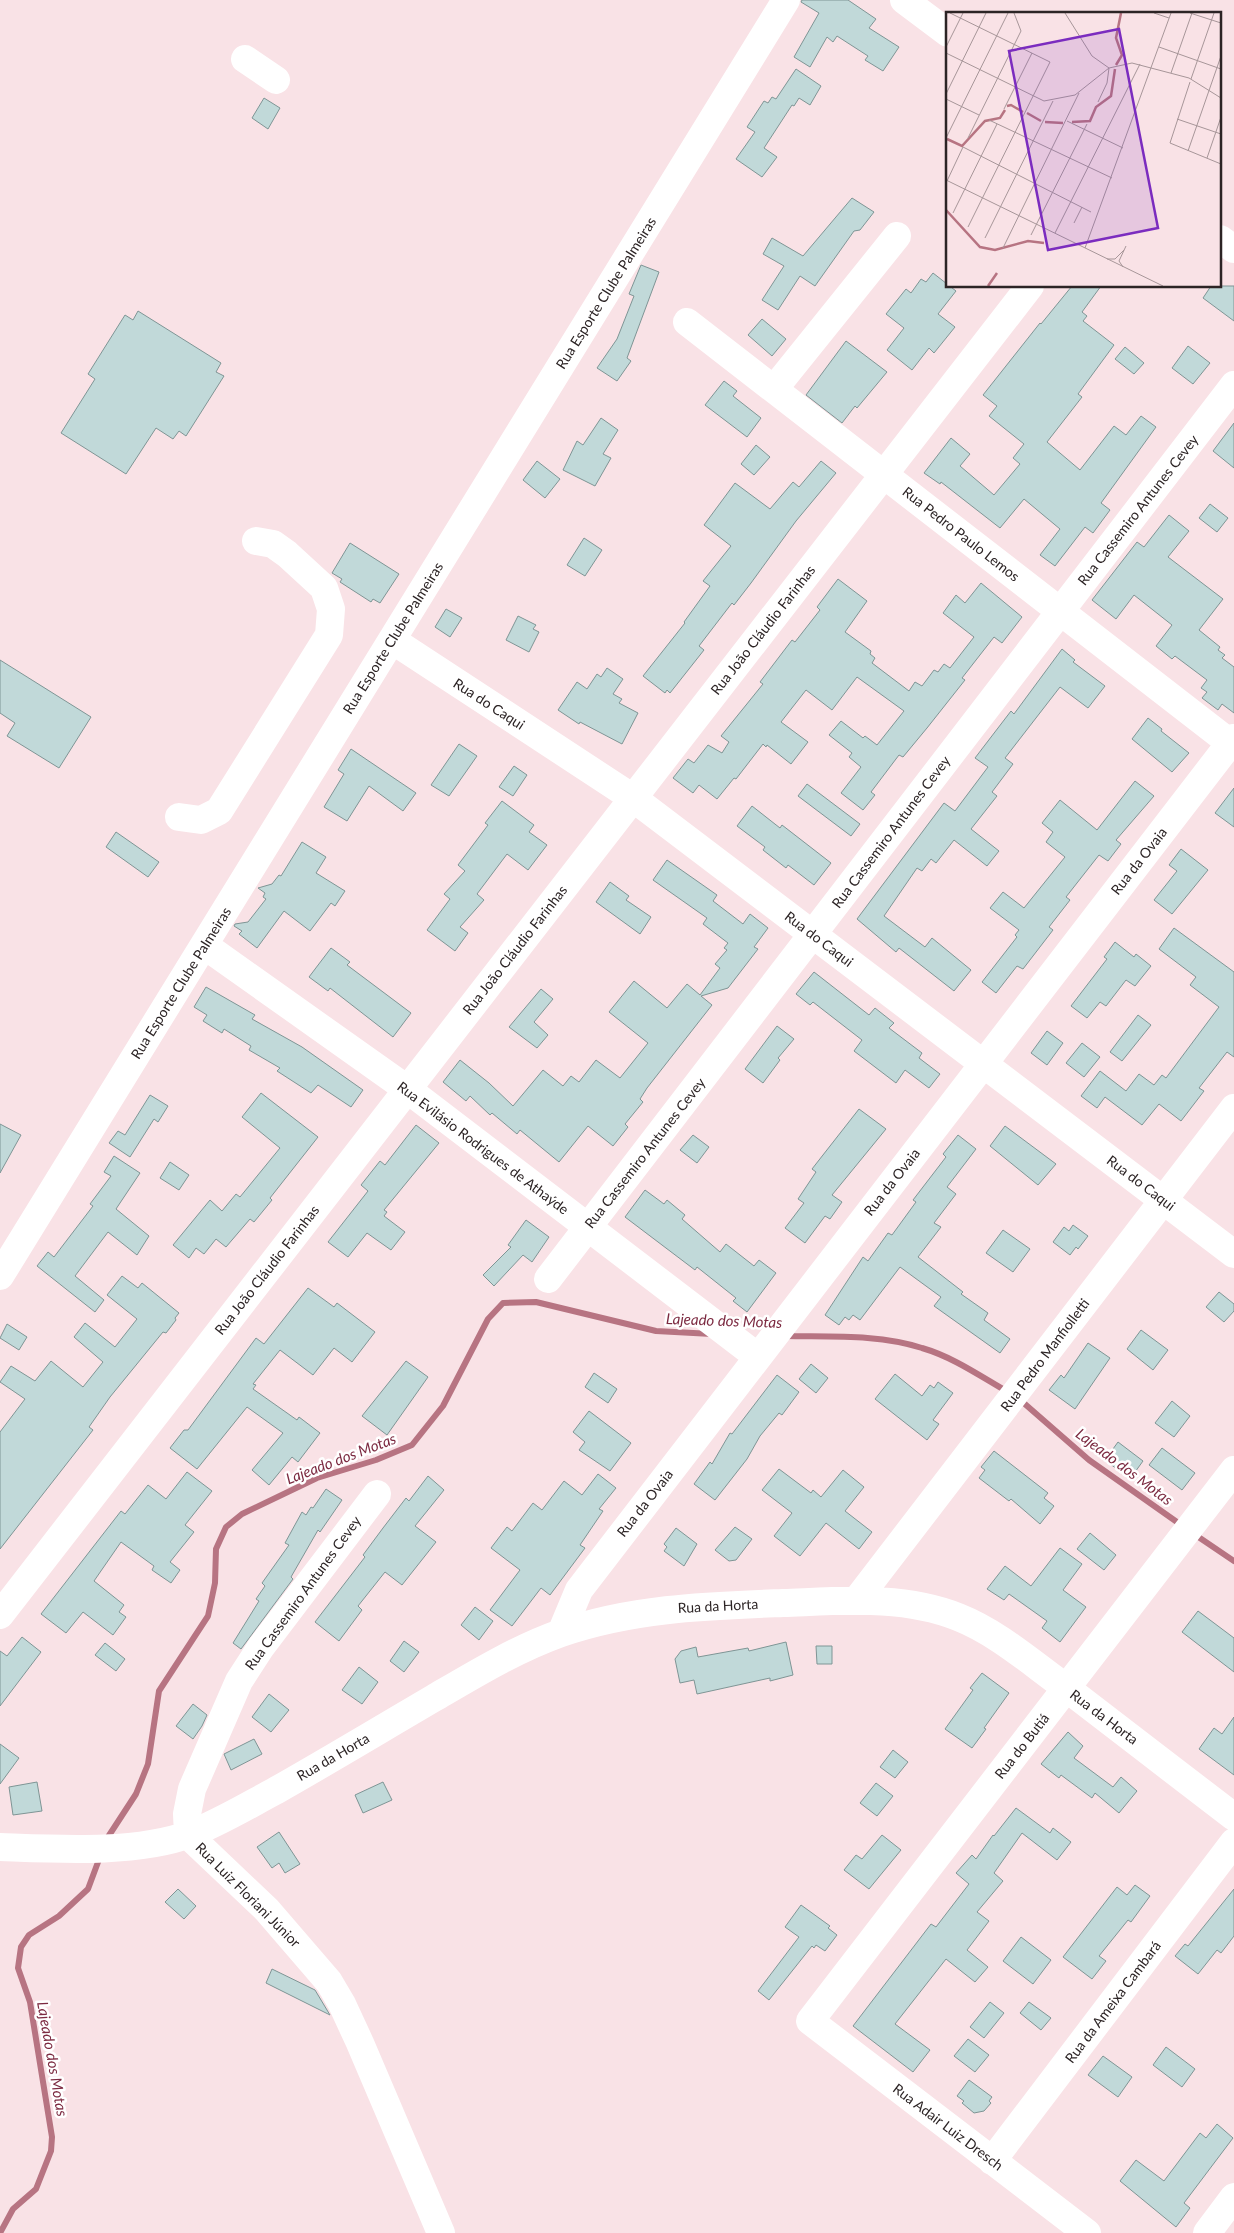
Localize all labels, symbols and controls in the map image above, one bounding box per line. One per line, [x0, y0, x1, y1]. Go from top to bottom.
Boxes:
inset map [946, 12, 1222, 288]
street label: Rua Esporte Clube Palmeiras [552, 214, 659, 372]
street label: Rua Cassemiro Antunes Cevey [1074, 431, 1202, 588]
street label: Rua Pedro Paulo Lemos [899, 483, 1023, 585]
street label: Rua Esporte Clube Palmeiras [339, 559, 446, 717]
street label: Rua João Cláudio Farinhas [707, 562, 818, 698]
street label: Rua do Caqui [450, 674, 528, 733]
street label: Rua Cassemiro Antunes Cevey [828, 752, 954, 911]
street label: Rua da Ovaia [1107, 824, 1170, 898]
street label: Rua João Cláudio Farinhas [459, 882, 570, 1018]
street label: Rua Esporte Clube Palmeiras [127, 904, 234, 1062]
street label: Rua do Caqui [782, 907, 857, 970]
street label: Rua Cassemiro Antunes Cevey [581, 1074, 709, 1231]
street label: Rua Evilásio Rodrigues de Athaýde [394, 1078, 572, 1218]
street label: Rua da Ovaia [860, 1145, 923, 1219]
street label: Rua do Caqui [1104, 1151, 1179, 1214]
street label: Rua João Cláudio Farinhas [211, 1202, 322, 1338]
street label: Rua Pedro Manfiolletti [997, 1295, 1093, 1414]
water label: Lajeado dos Motas [666, 1309, 783, 1331]
water label: Lajeado dos Motas [1073, 1424, 1177, 1508]
water label: Lajeado dos Motas [283, 1429, 398, 1487]
street label: Rua da Ovaia [613, 1466, 676, 1540]
street label: Rua Cassemiro Antunes Cevey [241, 1512, 365, 1673]
street label: Rua da Horta [677, 1595, 759, 1616]
street label: Rua da Horta [1067, 1686, 1142, 1748]
street label: Rua do Butiá [991, 1710, 1052, 1782]
street label: Rua da Horta [294, 1729, 372, 1784]
street label: Rua Luiz Floriani Júnior [192, 1839, 304, 1951]
street label: Rua da Ameixa Cambará [1061, 1937, 1164, 2066]
water label: Lajeado dos Motas [34, 2000, 72, 2118]
street label: Rua Adair Luiz Dresch [890, 2080, 1007, 2174]

